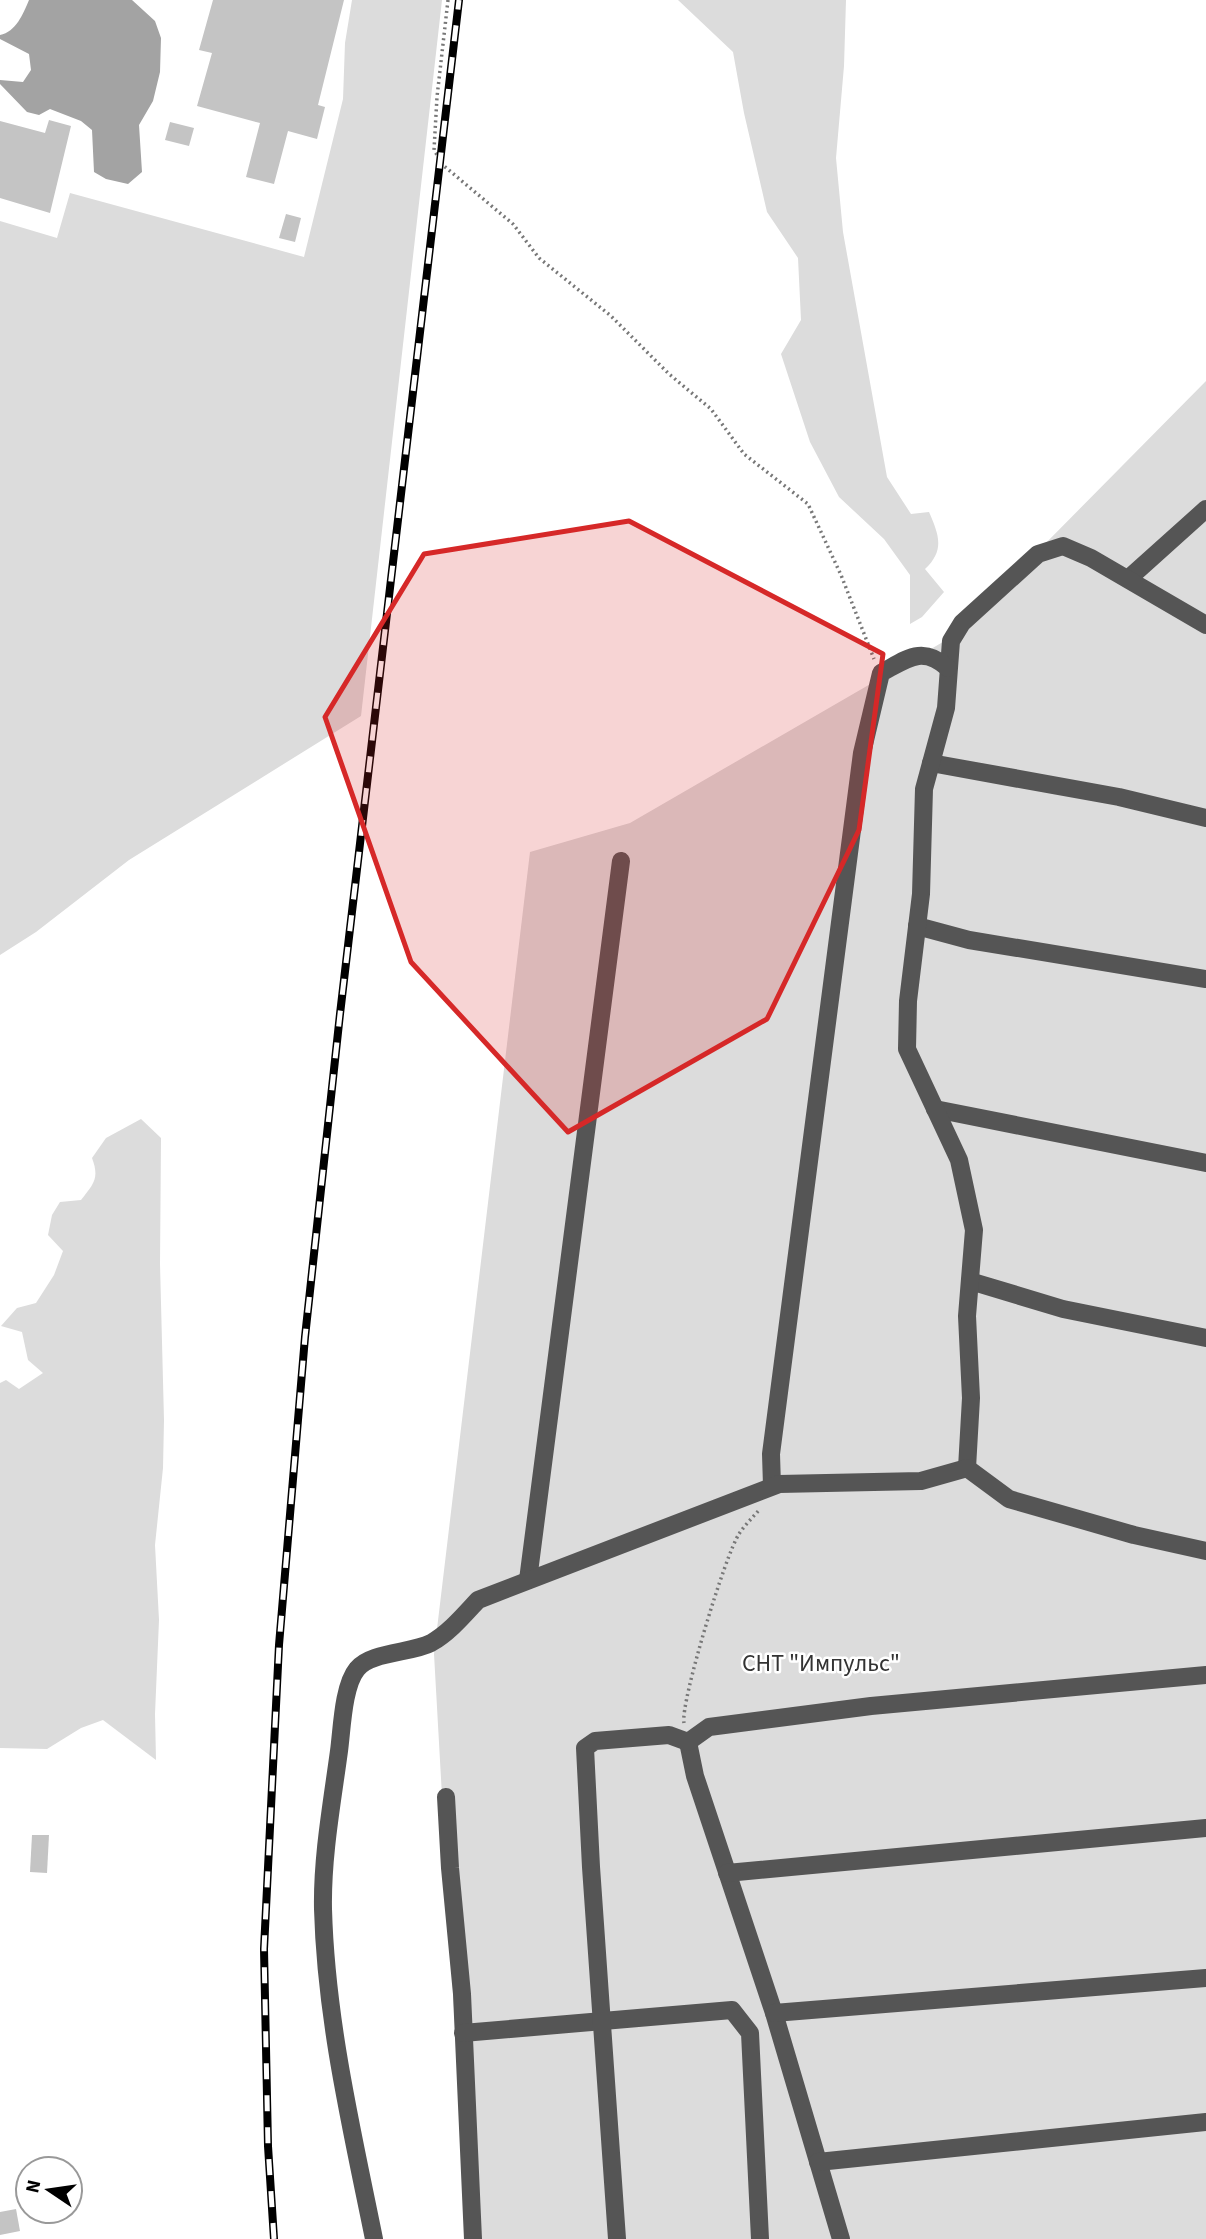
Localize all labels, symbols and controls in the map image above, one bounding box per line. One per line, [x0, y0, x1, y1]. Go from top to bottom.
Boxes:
park label: СНТ "Импульс" [742, 1646, 900, 1681]
north arrow [14, 2155, 84, 2225]
text: N [19, 2177, 48, 2196]

